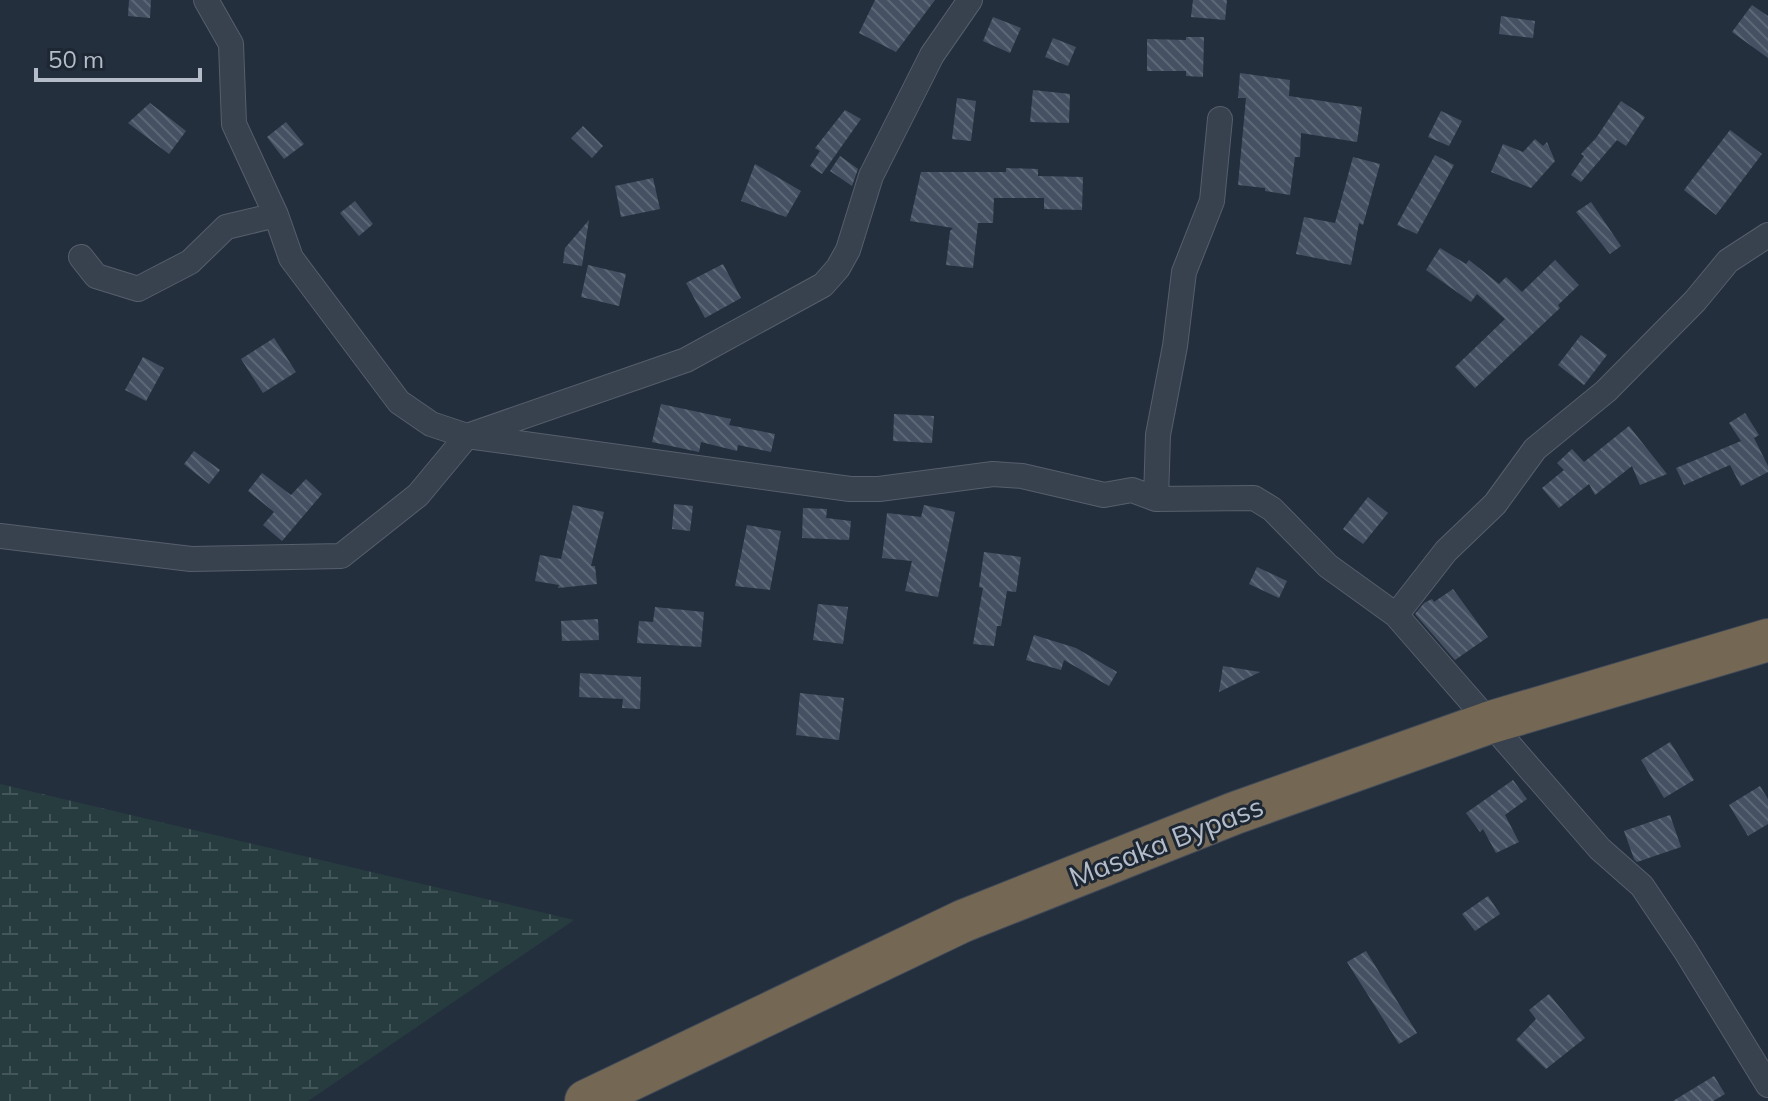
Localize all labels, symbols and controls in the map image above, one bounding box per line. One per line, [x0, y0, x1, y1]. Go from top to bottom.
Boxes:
scale bar [36, 32, 200, 82]
text: 50 m [48, 44, 104, 74]
street label: Masaka Bypass [1064, 788, 1268, 894]

